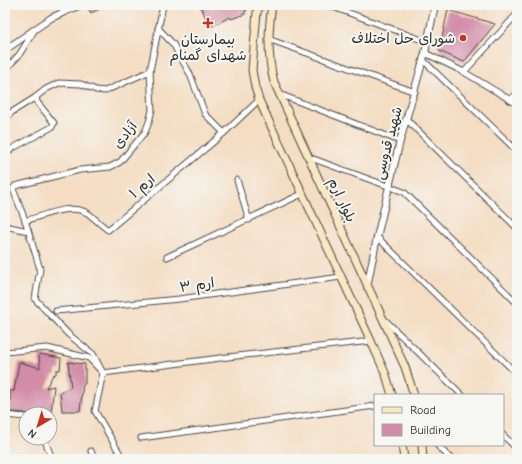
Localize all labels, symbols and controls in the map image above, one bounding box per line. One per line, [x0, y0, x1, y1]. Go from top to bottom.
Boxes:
marker: بیمارستان شهدای گمنام [202, 17, 214, 29]
place label: شورای حل اختلاف [351, 30, 455, 47]
place label: بیمارستان شهدای گمنام [170, 31, 247, 66]
marker: شورای حل اختلاف [458, 33, 468, 43]
street label: شهید قدوسی [370, 105, 406, 181]
street label: آزادی [109, 118, 141, 152]
street label: ارم ۱ [126, 170, 160, 203]
street label: بلوار ارم [322, 175, 360, 226]
street label: ارم ۳ [178, 274, 216, 298]
legend [374, 394, 504, 446]
text: Road [410, 403, 436, 417]
north arrow [18, 406, 58, 446]
text: Building [410, 423, 451, 437]
text: N [25, 426, 39, 441]

